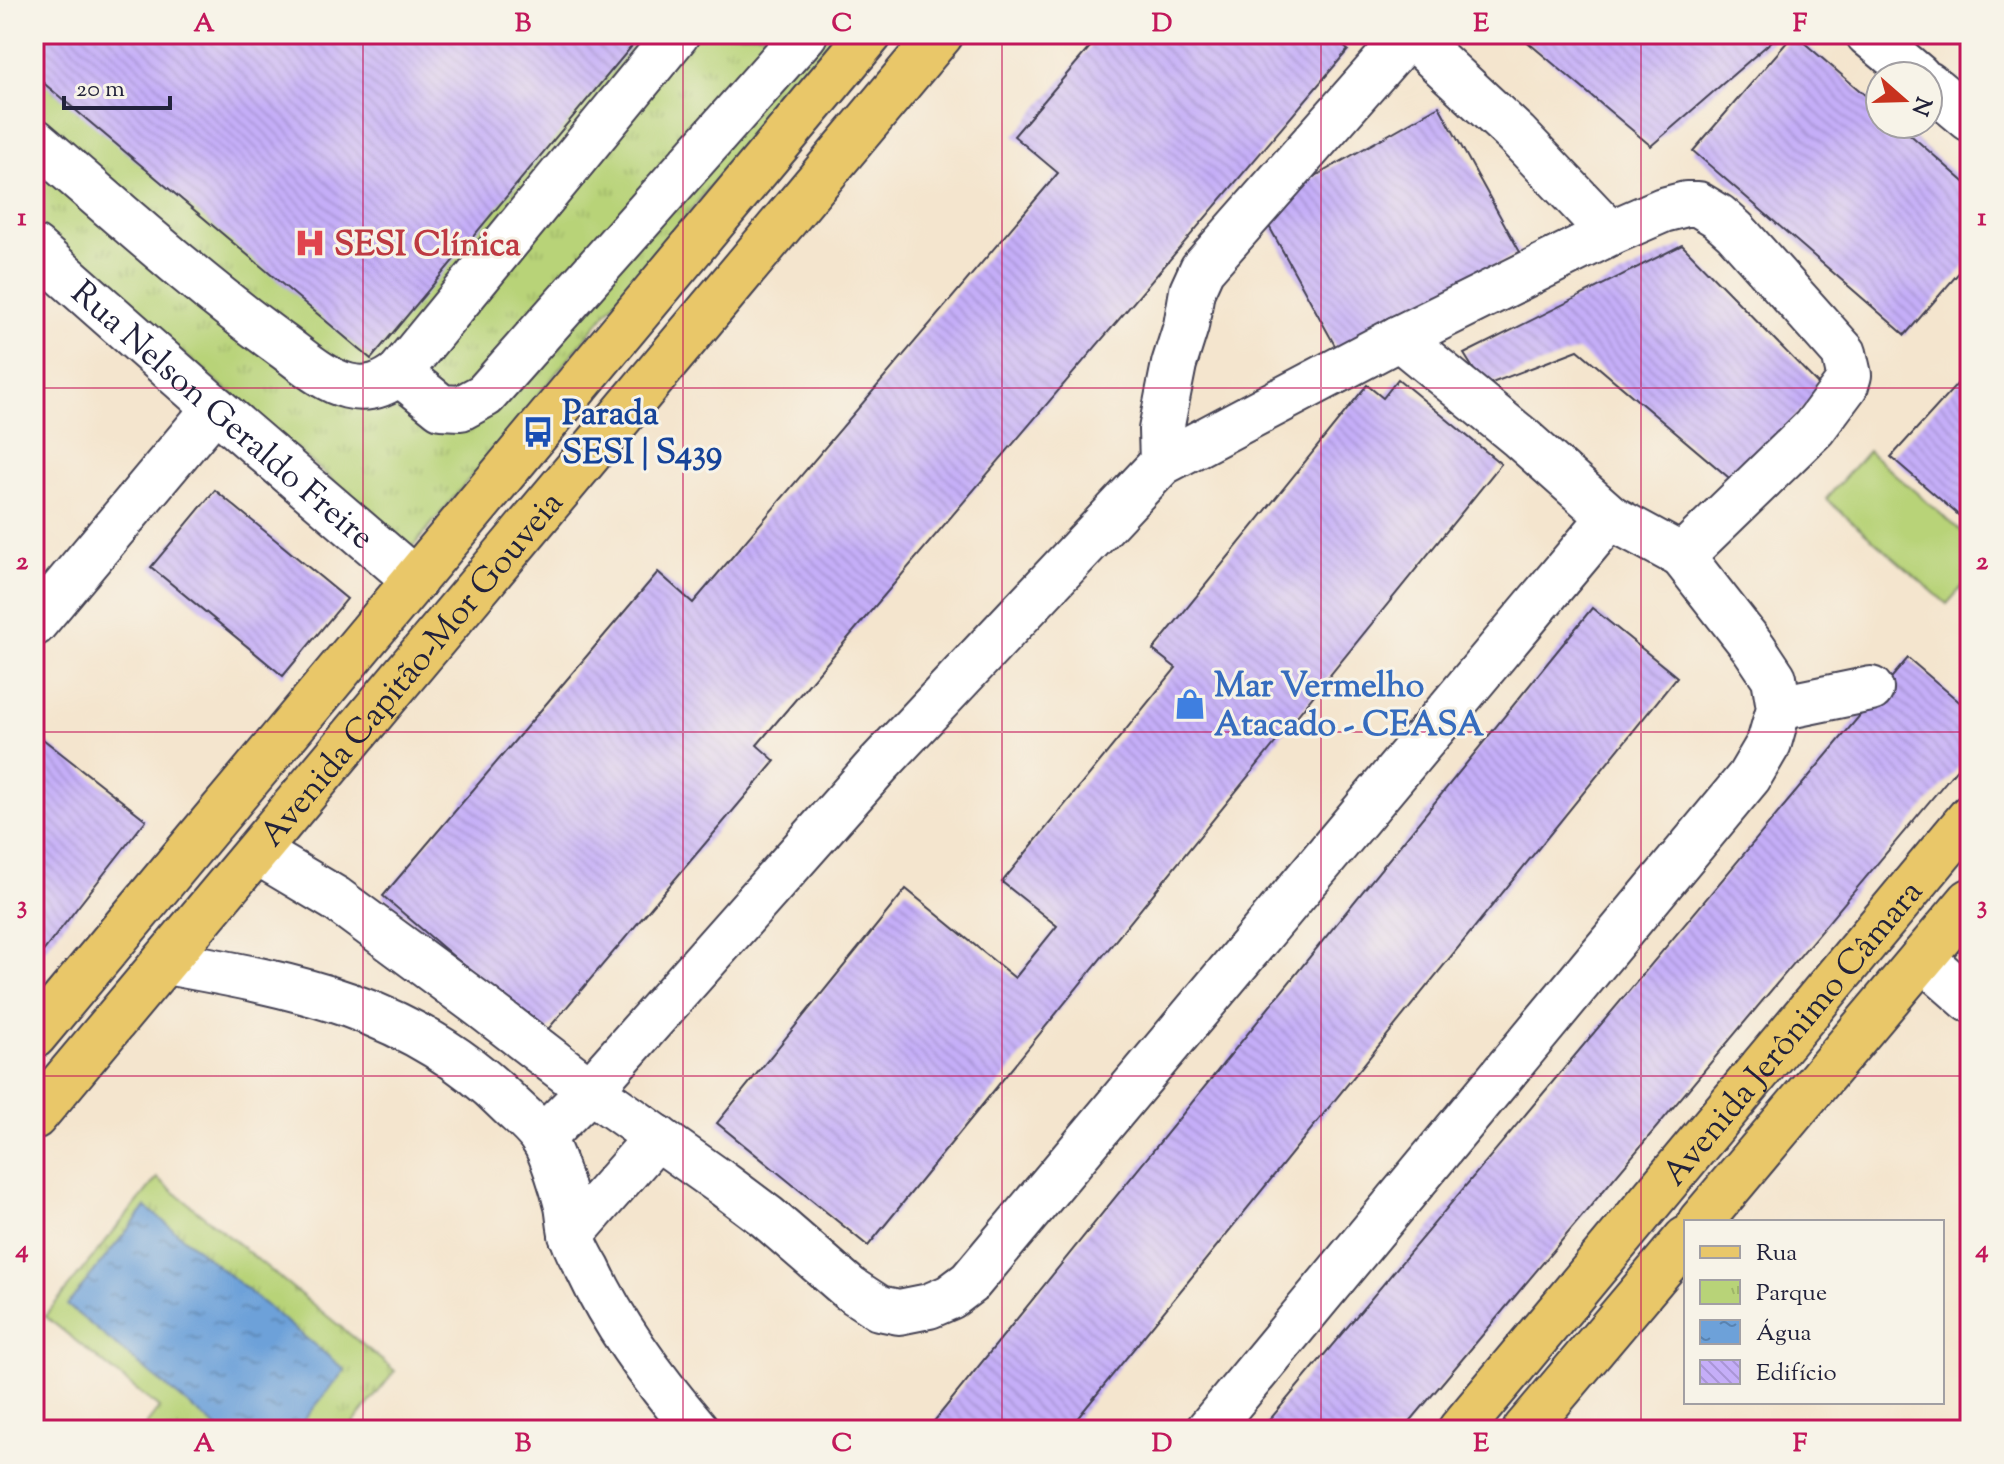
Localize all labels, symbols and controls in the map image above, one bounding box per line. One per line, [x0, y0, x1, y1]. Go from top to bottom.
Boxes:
text: A [193, 6, 215, 43]
text: B [515, 6, 532, 43]
text: C [832, 6, 852, 43]
text: D [1152, 6, 1172, 43]
text: E [1473, 6, 1489, 43]
text: F [1793, 6, 1808, 43]
scale bar [64, 60, 170, 110]
north arrow [1864, 60, 1944, 140]
text: 20 m [76, 73, 125, 107]
text: N [1902, 92, 1938, 120]
text: 1 [18, 200, 27, 237]
text: 1 [1978, 200, 1987, 237]
place label: SESI Clínica [334, 222, 521, 271]
hospital icon: SESI Clínica [293, 226, 327, 260]
street label: Rua Nelson Geraldo Freire [59, 271, 384, 563]
place label: Parada SESI | S439 [562, 391, 722, 479]
bus stop icon: Parada SESI | S439 [521, 415, 555, 449]
street label: Avenida Capitão-Mor Gouveia [249, 481, 576, 859]
text: 2 [16, 544, 29, 581]
text: 2 [1976, 544, 1989, 581]
place label: Mar Vermelho Atacado - CEASA [1214, 663, 1485, 751]
shop icon: Mar Vermelho Atacado - CEASA [1173, 687, 1207, 721]
street label: Avenida Jerônimo Câmara [1652, 870, 1936, 1198]
text: 3 [17, 888, 27, 925]
text: 3 [1977, 888, 1987, 925]
legend [1684, 1220, 1944, 1404]
text: 4 [14, 1232, 29, 1269]
text: 4 [1974, 1232, 1989, 1269]
text: Rua [1756, 1237, 1797, 1271]
text: Parque [1756, 1277, 1827, 1311]
text: Água [1756, 1317, 1812, 1351]
text: Edifício [1756, 1357, 1837, 1391]
text: A [193, 1426, 215, 1463]
text: B [515, 1426, 532, 1463]
text: C [832, 1426, 852, 1463]
text: D [1152, 1426, 1172, 1463]
text: E [1473, 1426, 1489, 1463]
text: F [1793, 1426, 1808, 1463]

